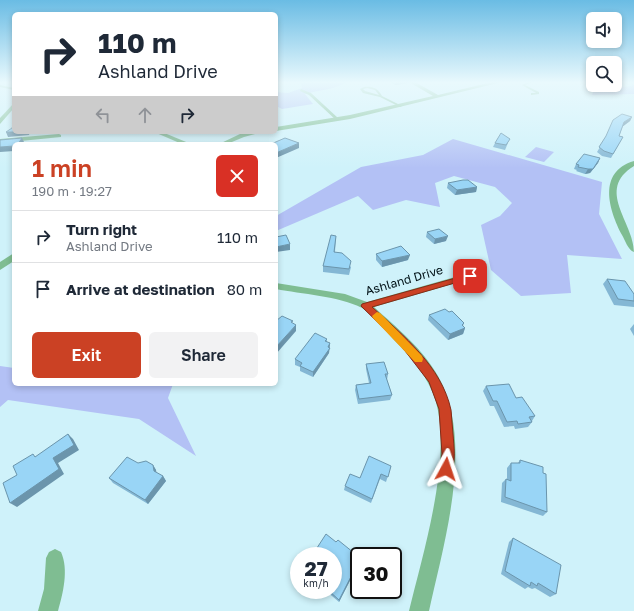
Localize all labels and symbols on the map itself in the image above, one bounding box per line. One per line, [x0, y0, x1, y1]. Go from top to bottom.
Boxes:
pin [453, 259, 487, 293]
street label: Ashland Drive [364, 262, 444, 298]
position arrow [425, 448, 467, 490]
speed limit sign: 30 [350, 547, 402, 599]

